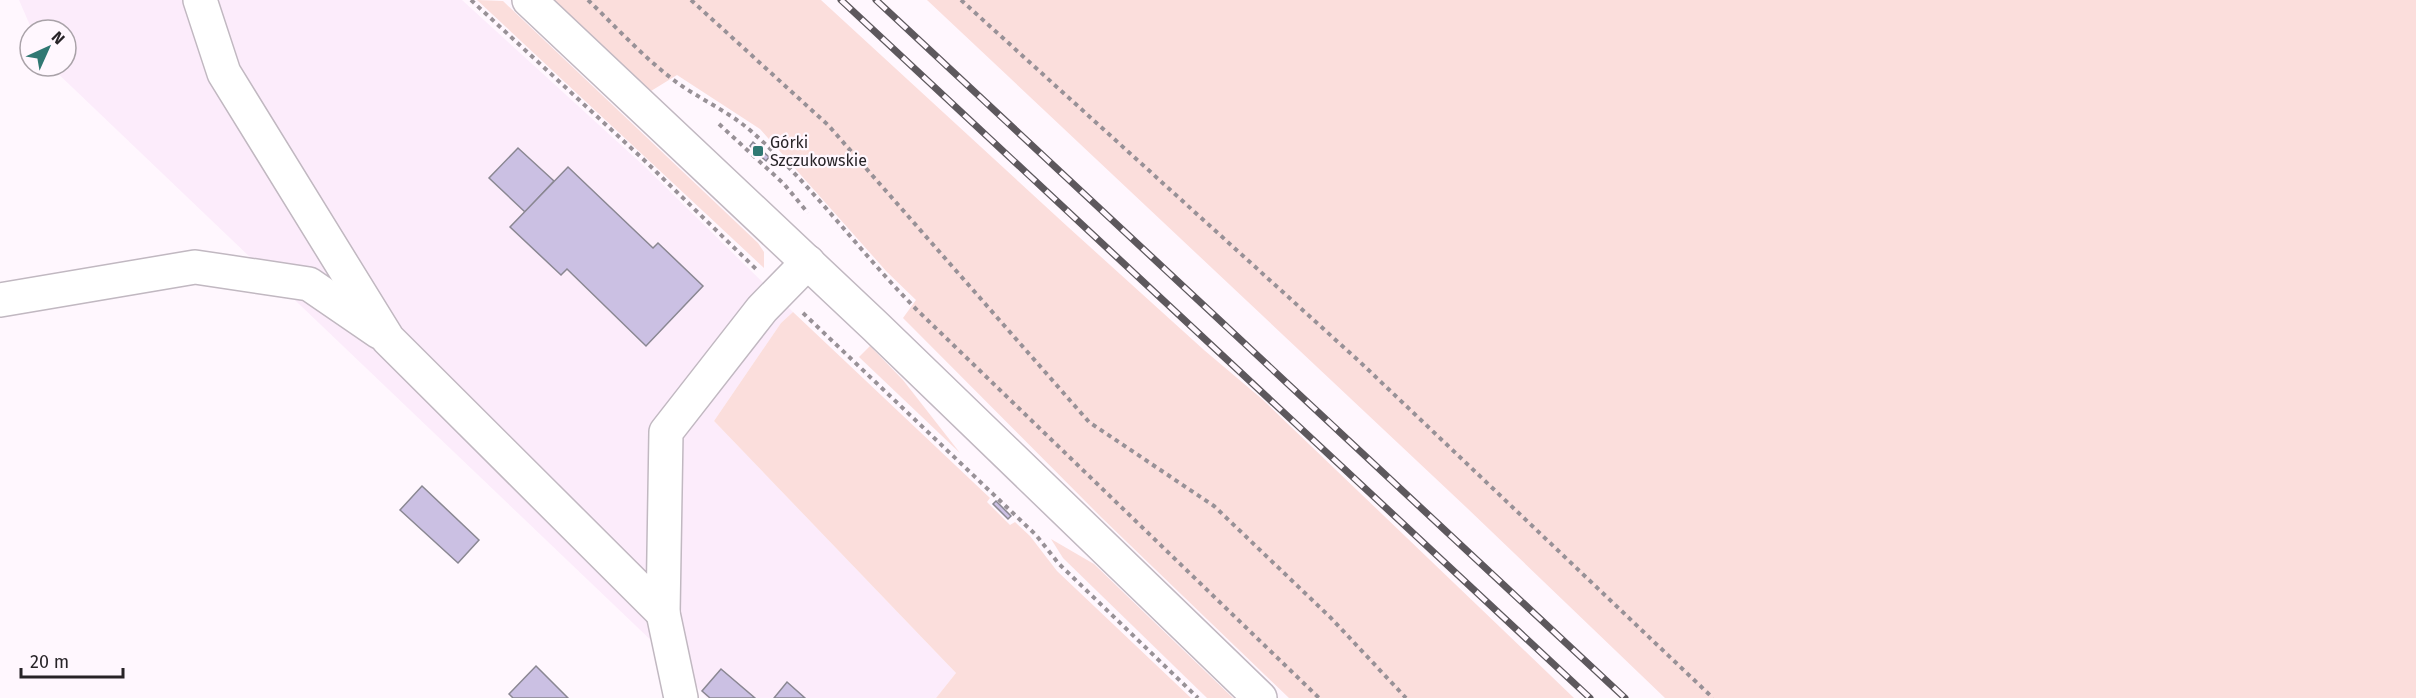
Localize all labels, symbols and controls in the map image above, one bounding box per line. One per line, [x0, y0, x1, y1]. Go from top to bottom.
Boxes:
north arrow [18, 18, 78, 78]
text: N [48, 27, 69, 48]
place label: Górki Szczukowskie [770, 133, 867, 170]
marker: Górki Szczukowskie [751, 144, 765, 158]
scale bar [21, 641, 123, 679]
text: 20 m [30, 651, 69, 673]

